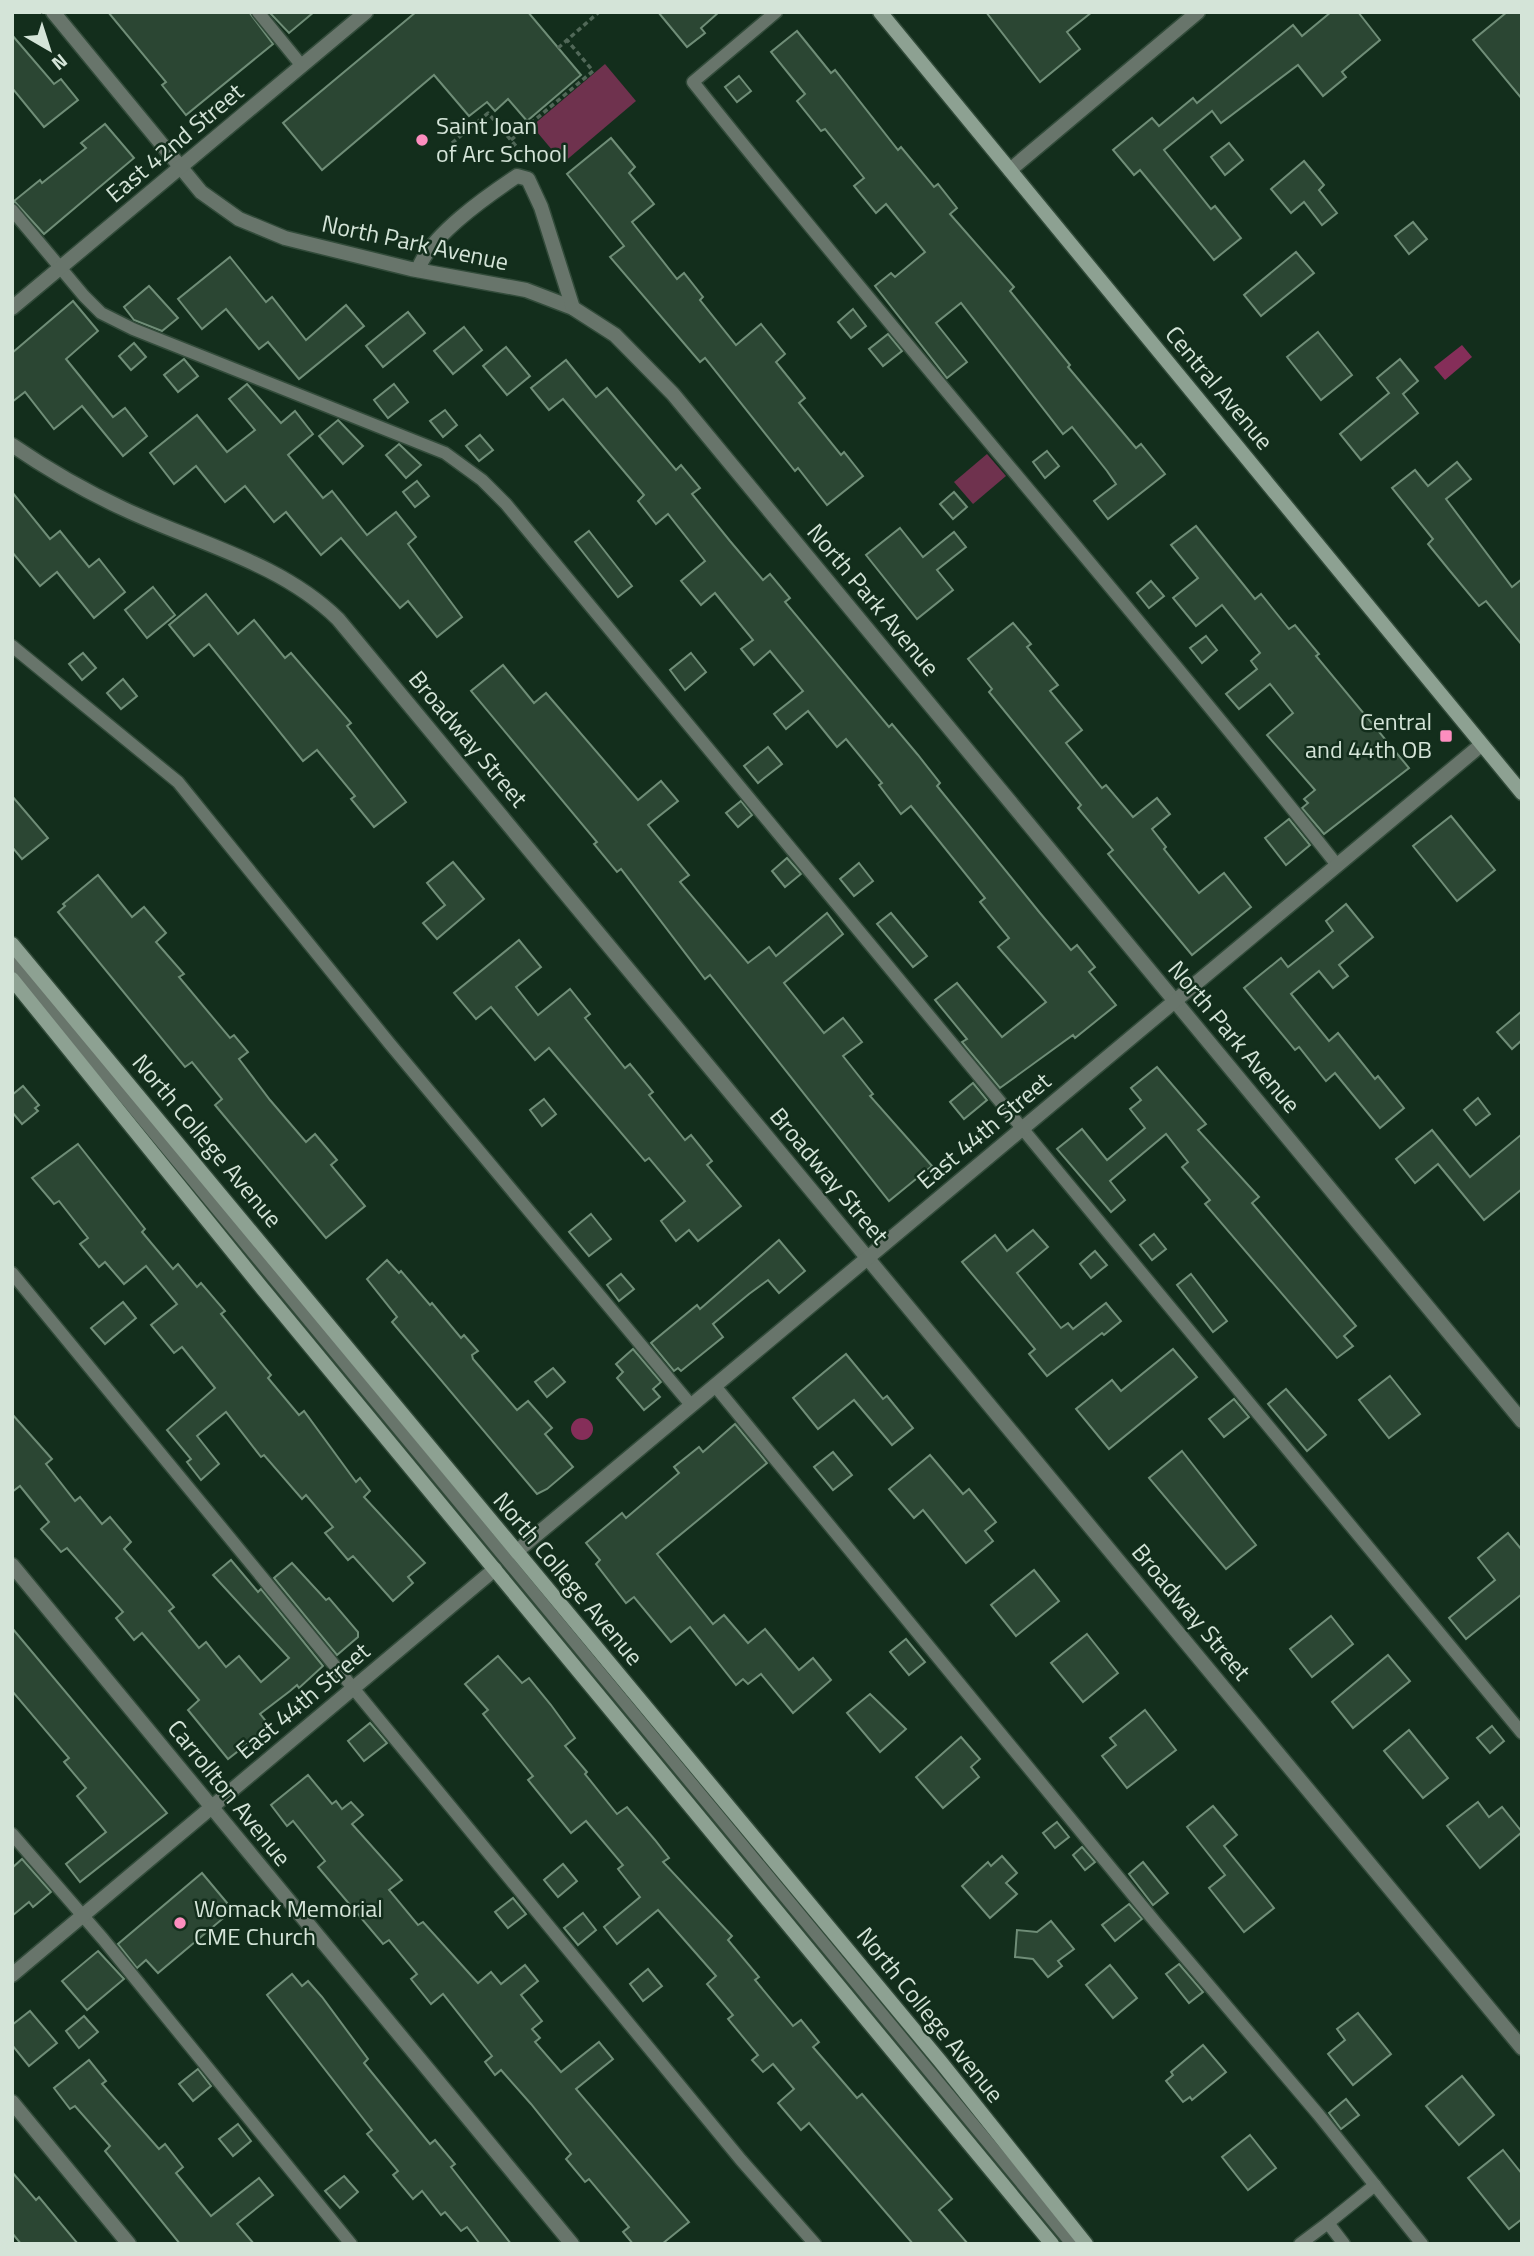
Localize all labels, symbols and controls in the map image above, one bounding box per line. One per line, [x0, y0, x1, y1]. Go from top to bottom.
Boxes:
north arrow [14, 14, 84, 84]
text: N [46, 47, 74, 78]
street label: East 42nd Street [98, 74, 251, 211]
place label: Saint Joan of Arc School [436, 107, 567, 171]
marker: Saint Joan of Arc School [414, 132, 430, 148]
street label: North Park Avenue [319, 205, 512, 279]
street label: Central Avenue [1157, 317, 1283, 457]
street label: North Park Avenue [799, 515, 949, 684]
street label: Broadway Street [401, 662, 537, 815]
place label: Central and 44th OB [1305, 703, 1432, 767]
marker: Central and 44th OB [1438, 728, 1454, 744]
street label: North Park Avenue [1160, 952, 1310, 1121]
street label: North College Avenue [124, 1046, 291, 1235]
street label: East 44th Street [908, 1063, 1059, 1197]
street label: Broadway Street [762, 1099, 898, 1252]
street label: North College Avenue [485, 1484, 652, 1673]
street label: Broadway Street [1124, 1535, 1260, 1688]
street label: East 44th Street [227, 1633, 378, 1767]
street label: Carrollton Avenue [159, 1711, 300, 1873]
place label: Womack Memorial CME Church [194, 1890, 383, 1954]
marker: Womack Memorial CME Church [172, 1915, 188, 1931]
street label: North College Avenue [848, 1919, 1013, 2110]

